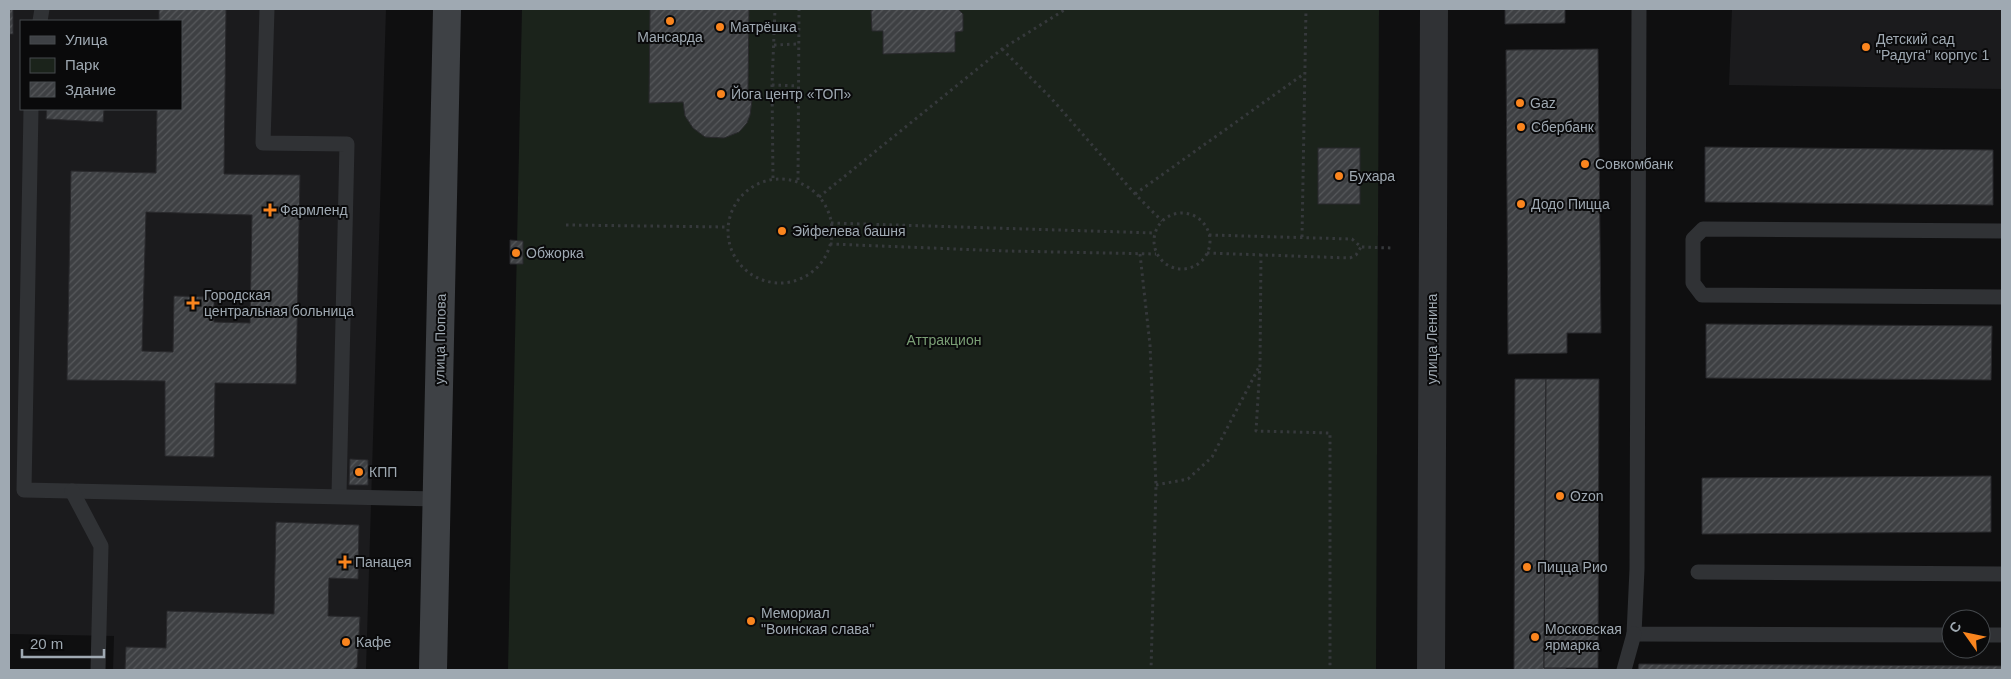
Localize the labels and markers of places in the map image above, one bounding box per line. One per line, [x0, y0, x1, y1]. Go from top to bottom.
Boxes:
marker: Мансарда [664, 15, 676, 27]
place label: Матрёшка [730, 19, 797, 35]
marker: Матрёшка [714, 21, 726, 33]
place label: Мансарда [637, 29, 703, 45]
place label: Детский сад "Радуга" корпус 1 [1876, 31, 1989, 63]
marker: Детский сад "Радуга" корпус 1 [1860, 41, 1872, 53]
place label: Йога центр «ТОП» [731, 85, 851, 102]
marker: Йога центр «ТОП» [715, 88, 727, 100]
place label: Gaz [1530, 95, 1556, 111]
marker: Gaz [1514, 97, 1526, 109]
place label: Сбербанк [1531, 119, 1595, 135]
marker: Сбербанк [1515, 121, 1527, 133]
place label: Совкомбанк [1595, 156, 1674, 172]
marker: Совкомбанк [1579, 158, 1591, 170]
place label: Бухара [1349, 168, 1395, 184]
marker: Бухара [1333, 170, 1345, 182]
place label: Додо Пицца [1531, 196, 1610, 212]
marker: Додо Пицца [1515, 198, 1527, 210]
place label: Фармленд [280, 202, 348, 218]
marker: Фармленд [264, 204, 276, 216]
place label: Эйфелева башня [792, 223, 906, 239]
marker: Эйфелева башня [776, 225, 788, 237]
place label: Обжорка [526, 245, 584, 261]
marker: Обжорка [510, 247, 522, 259]
place label: Городская центральная больница [204, 287, 354, 319]
marker: Городская центральная больница [186, 296, 200, 310]
place label: КПП [369, 464, 397, 480]
marker: КПП [353, 466, 365, 478]
place label: Ozon [1570, 488, 1603, 504]
marker: Ozon [1554, 490, 1566, 502]
place label: Панацея [355, 554, 412, 570]
marker: Панацея [339, 556, 351, 568]
place label: Пицца Рио [1537, 559, 1608, 575]
marker: Пицца Рио [1521, 561, 1533, 573]
place label: Мемориал "Воинская слава" [761, 605, 874, 637]
marker: Мемориал "Воинская слава" [745, 615, 757, 627]
place label: Московская ярмарка [1545, 621, 1622, 653]
marker: Московская ярмарка [1529, 631, 1541, 643]
place label: Кафе [356, 634, 391, 650]
marker: Кафе [340, 636, 352, 648]

